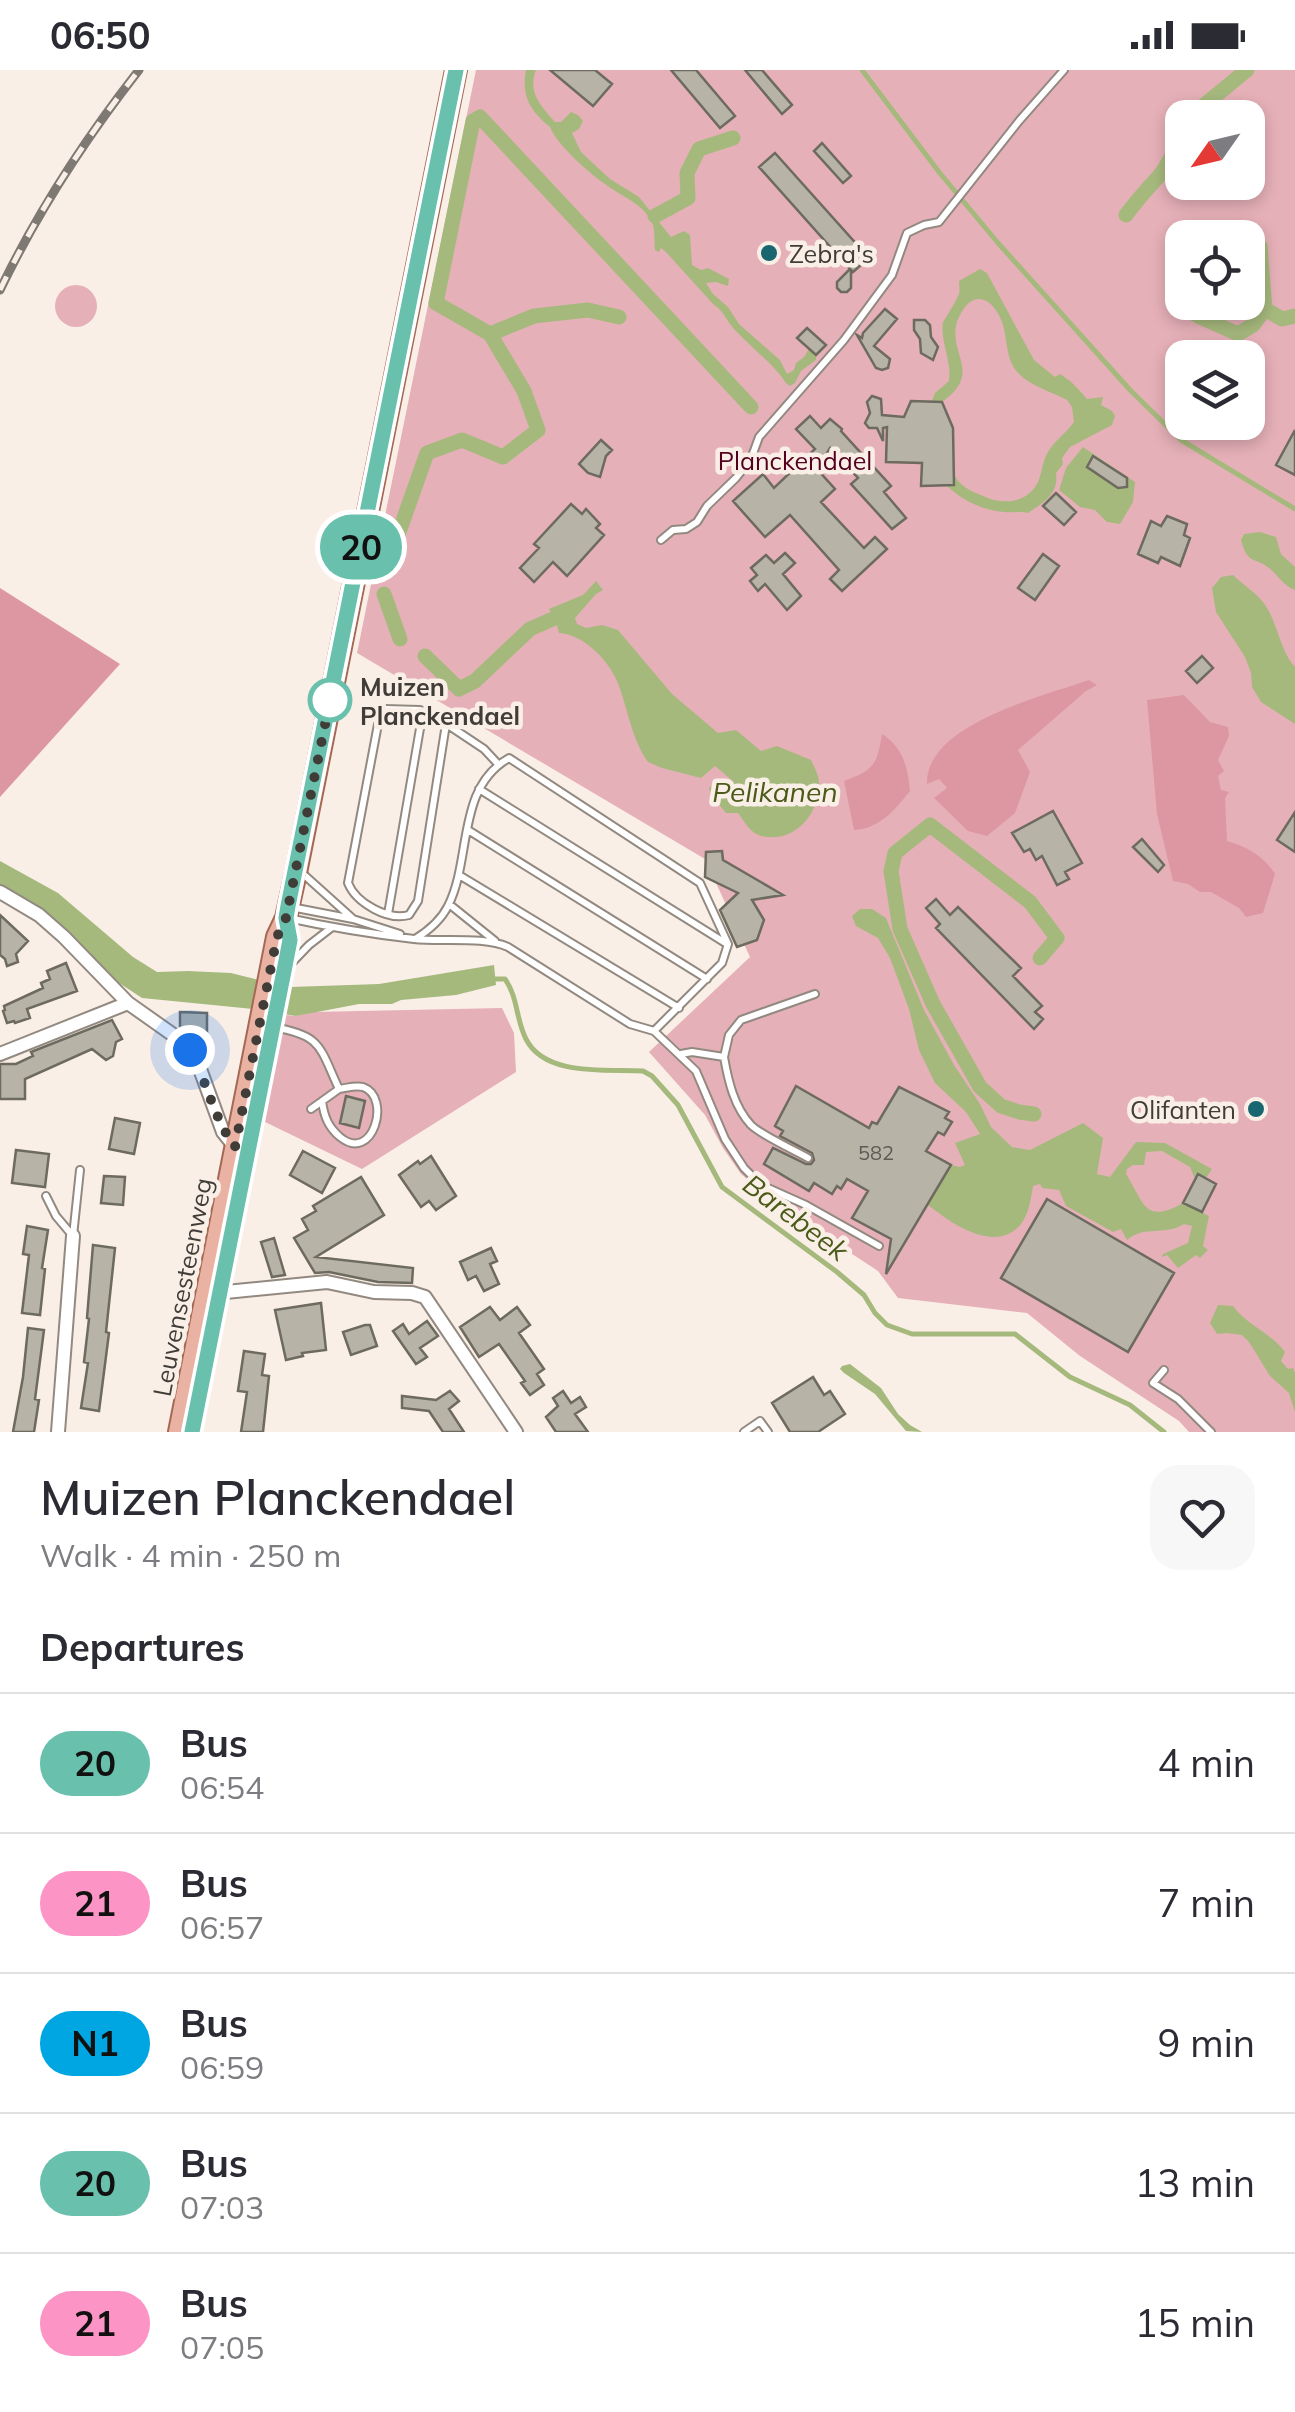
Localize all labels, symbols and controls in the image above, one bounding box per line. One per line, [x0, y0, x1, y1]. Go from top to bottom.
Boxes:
text: 06:50 [50, 11, 151, 59]
north arrow [1165, 100, 1265, 200]
map controls [1165, 100, 1265, 440]
button: locate [1165, 220, 1265, 320]
place label: Zebra's [789, 238, 874, 269]
marker: Zebra's [758, 242, 780, 264]
button: layers [1165, 340, 1265, 440]
park label: Planckendael [718, 445, 872, 476]
line badge: 20 [316, 514, 406, 580]
text: 20 [340, 525, 382, 569]
place label: Muizen Planckendael [360, 671, 520, 731]
marker: Muizen Planckendael [309, 679, 351, 721]
water label: Pelikanen [712, 774, 838, 809]
your location [165, 1025, 215, 1075]
place label: Olifanten [1130, 1094, 1236, 1125]
marker: Olifanten [1245, 1098, 1267, 1120]
house number: 582 [858, 1140, 894, 1165]
water label: Barebeek [736, 1166, 857, 1269]
street label: Leuvensesteenweg [146, 1175, 218, 1399]
button: heart [1150, 1465, 1255, 1570]
text: Muizen Planckendael [40, 1467, 515, 1527]
text: Walk · 4 min · 250 m [40, 1535, 341, 1575]
text: Departures [40, 1623, 244, 1671]
text: Bus [180, 1719, 248, 1767]
text: 4 min [1158, 1739, 1255, 1787]
text: 20 [74, 1741, 116, 1785]
text: 06:54 [180, 1767, 264, 1807]
text: Bus [180, 1859, 248, 1907]
text: 7 min [1158, 1879, 1255, 1927]
text: 21 [74, 1881, 116, 1925]
text: 06:57 [180, 1907, 264, 1947]
text: Bus [180, 1999, 248, 2047]
text: 9 min [1158, 2019, 1255, 2067]
text: N1 [71, 2021, 119, 2065]
text: 06:59 [180, 2047, 264, 2087]
text: Bus [180, 2139, 248, 2187]
text: 13 min [1135, 2159, 1255, 2207]
text: 20 [74, 2161, 116, 2205]
text: 07:03 [180, 2187, 264, 2227]
text: Bus [180, 2279, 248, 2327]
text: 15 min [1135, 2299, 1255, 2347]
text: 21 [74, 2301, 116, 2345]
text: 07:05 [180, 2327, 264, 2367]

